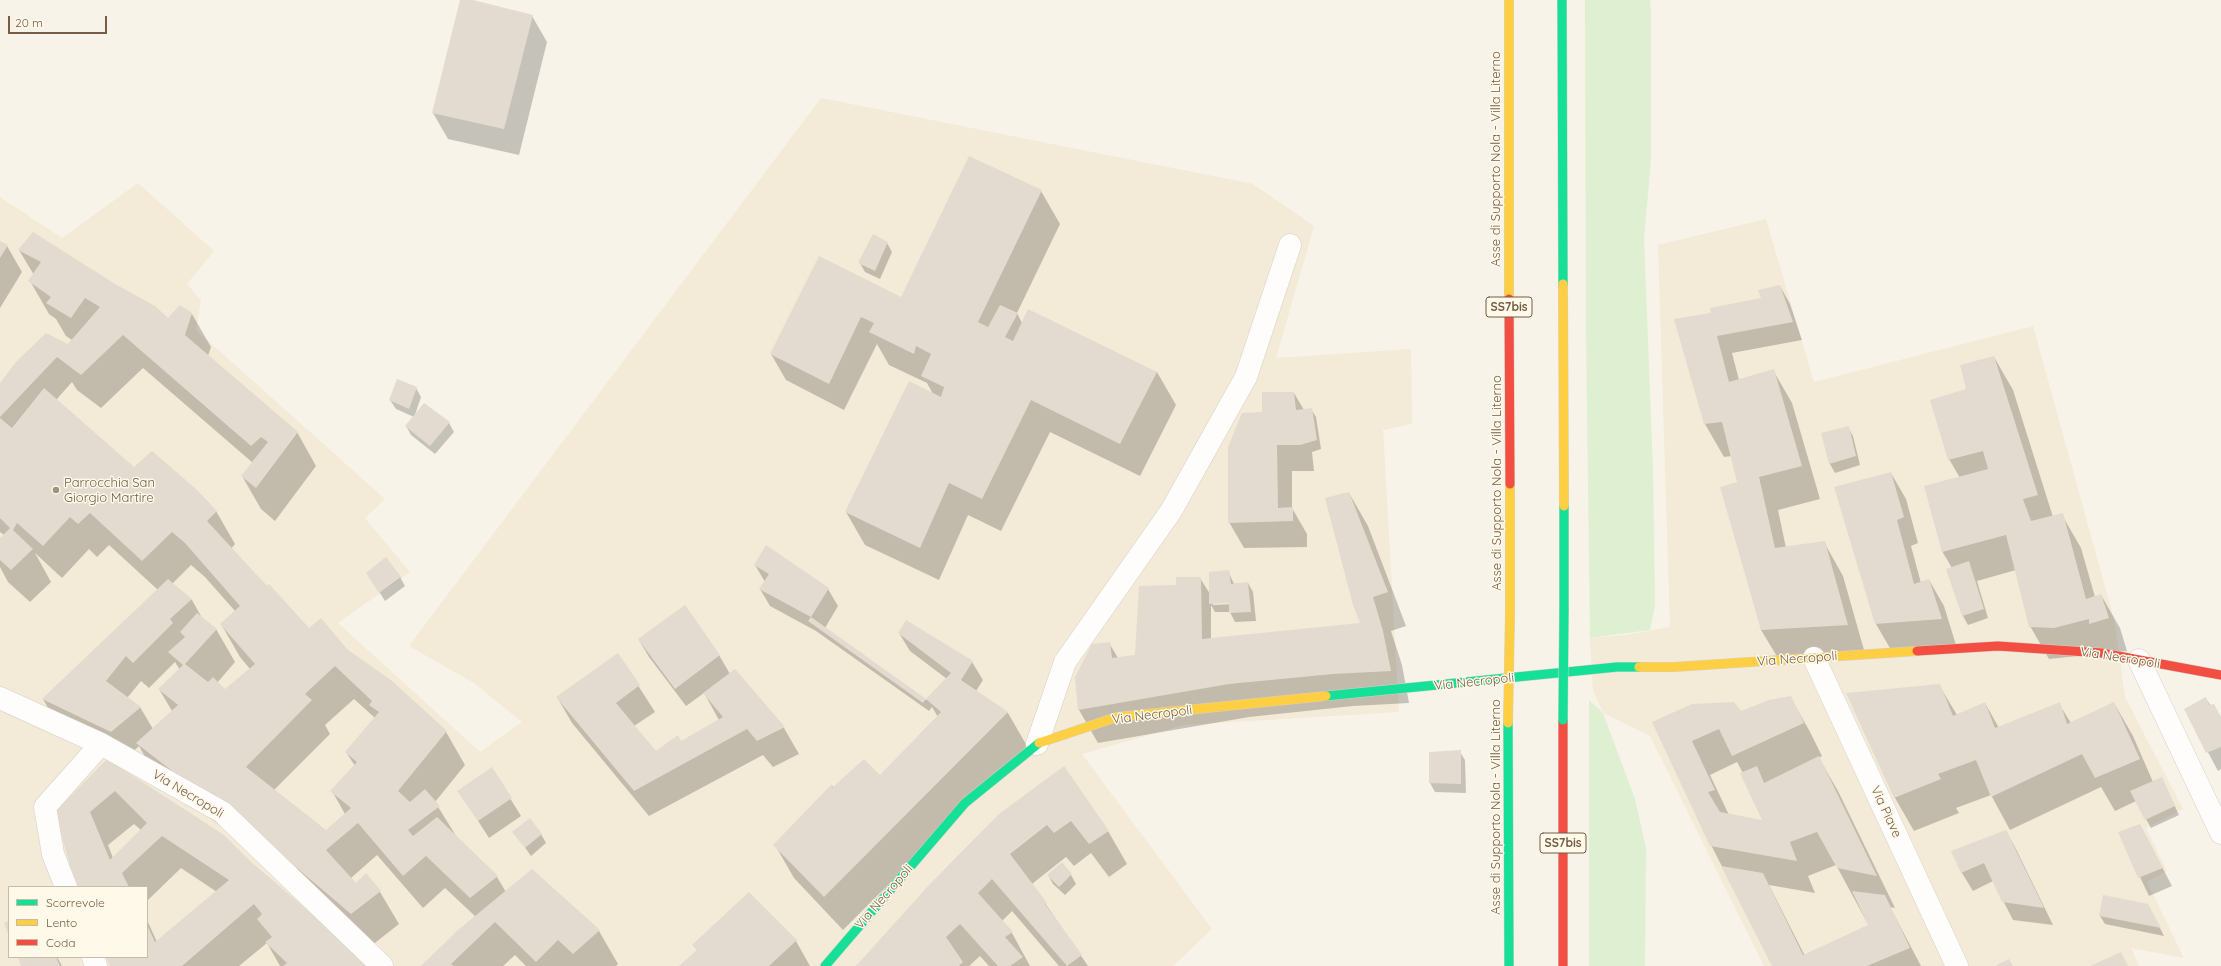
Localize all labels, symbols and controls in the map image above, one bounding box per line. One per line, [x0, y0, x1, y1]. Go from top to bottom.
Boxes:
scale bar [10, 8, 109, 34]
text: 20 m [15, 15, 43, 30]
street label: Asse di Supporto Nola - Villa Literno [1488, 51, 1504, 267]
road number: SS7bis [1486, 297, 1532, 317]
street label: Asse di Supporto Nola - Villa Literno [1489, 375, 1505, 591]
place label: Parrocchia San Giorgio Martire [64, 475, 155, 506]
marker: Parrocchia San Giorgio Martire [51, 485, 61, 495]
street label: Via Necropoli [2079, 644, 2161, 672]
street label: Via Necropoli [1756, 648, 1838, 670]
street label: Via Necropoli [1433, 670, 1515, 694]
street label: Asse di Supporto Nola - Villa Literno [1488, 699, 1504, 915]
street label: Via Necropoli [1111, 702, 1193, 728]
street label: Via Necropoli [149, 767, 227, 821]
street label: Via Piave [1867, 784, 1905, 840]
road number: SS7bis [1540, 833, 1586, 853]
street label: Via Necropoli [852, 862, 916, 932]
legend [8, 886, 148, 958]
text: Scorrevole [46, 895, 105, 910]
text: Lento [46, 915, 77, 930]
text: Coda [46, 935, 76, 950]

